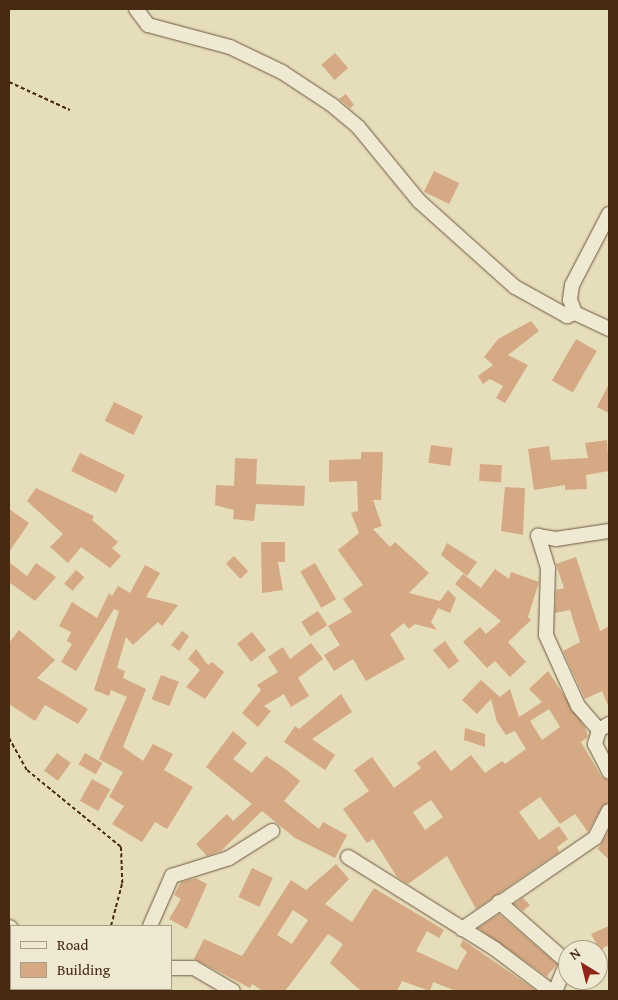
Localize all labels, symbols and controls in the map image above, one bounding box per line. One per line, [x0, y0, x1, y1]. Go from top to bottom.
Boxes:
legend [10, 925, 172, 990]
text: Road [57, 934, 88, 955]
north arrow [558, 940, 608, 990]
text: N [565, 943, 584, 965]
text: Building [57, 959, 110, 980]

